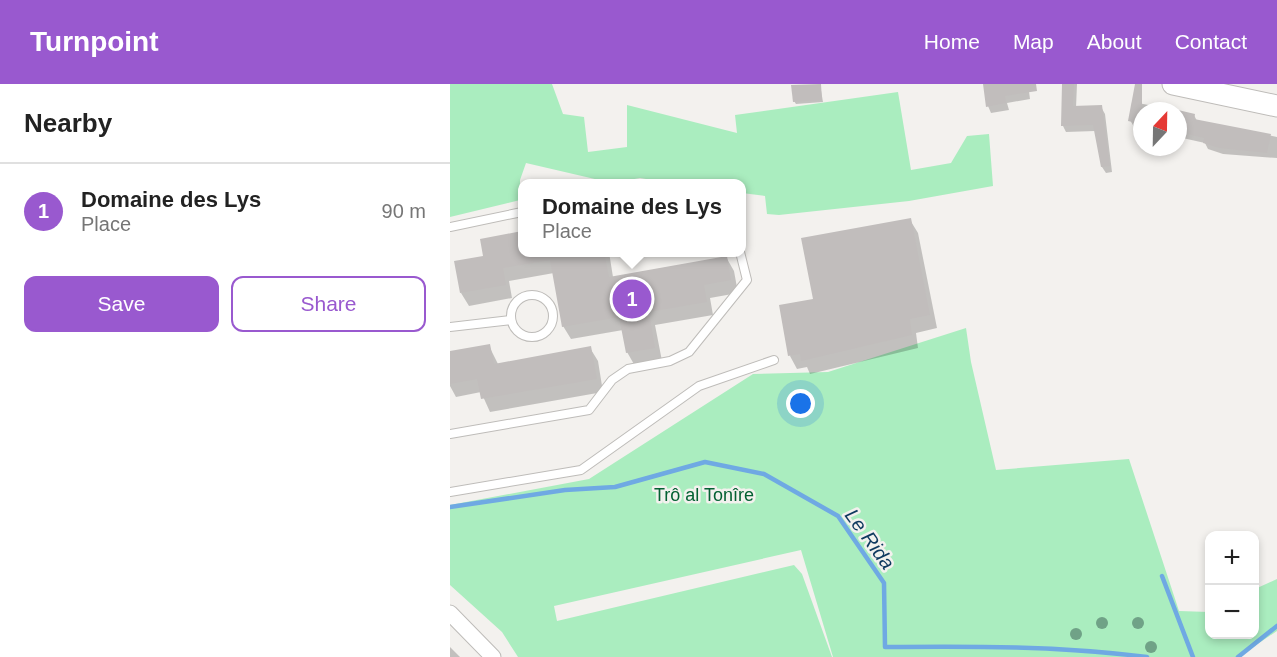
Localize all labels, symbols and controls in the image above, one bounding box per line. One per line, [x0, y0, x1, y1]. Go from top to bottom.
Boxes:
text: Turnpoint [30, 26, 159, 57]
text: Home [924, 30, 980, 53]
text: Map [1013, 30, 1054, 53]
text: About [1087, 30, 1142, 53]
text: Contact [1175, 30, 1247, 53]
north arrow [1133, 102, 1187, 156]
text: Nearby [24, 108, 112, 138]
popup [518, 179, 746, 257]
text: Domaine des Lys [81, 187, 261, 212]
text: Domaine des Lys [542, 194, 722, 219]
text: 1 [38, 200, 49, 222]
text: 90 m [382, 200, 426, 222]
text: Place [81, 213, 131, 235]
text: Place [542, 220, 592, 242]
button: Save [24, 276, 219, 332]
button: Share [231, 276, 426, 332]
pin: 1 [612, 276, 651, 322]
your location [786, 389, 815, 418]
park label: Trô al Tonîre [654, 485, 754, 505]
water label: Le Rida [841, 505, 899, 573]
map controls [1205, 531, 1259, 639]
button: + [1205, 531, 1259, 585]
button: − [1205, 585, 1259, 639]

